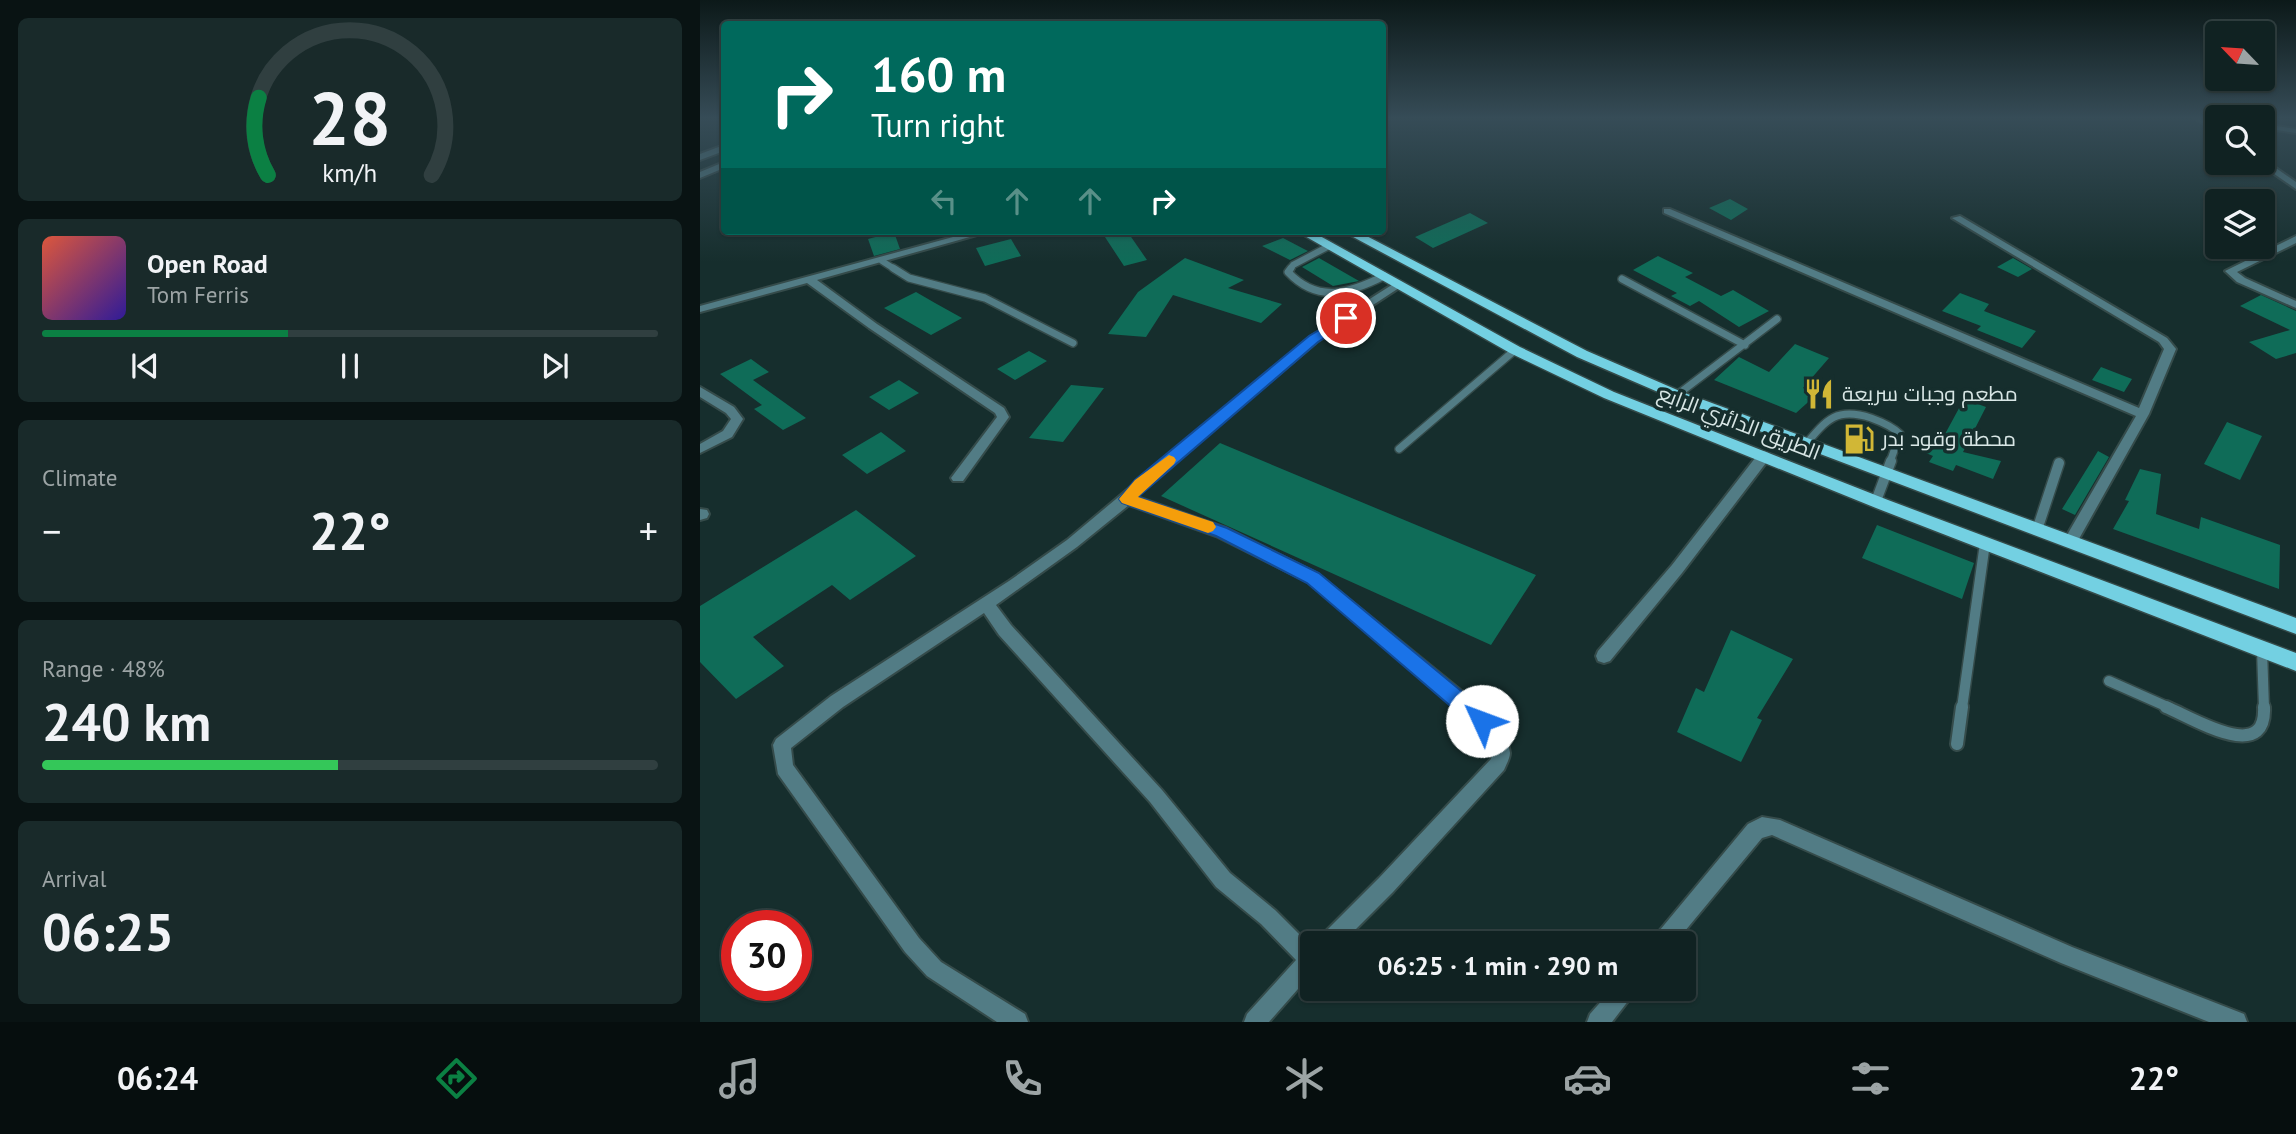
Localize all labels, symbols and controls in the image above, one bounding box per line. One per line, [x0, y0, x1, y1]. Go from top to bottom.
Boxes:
north arrow [2205, 21, 2275, 91]
map controls [2205, 21, 2275, 259]
text: 160 m [871, 42, 1006, 106]
icon: right [756, 49, 847, 140]
text: 28 [309, 72, 391, 166]
text: Turn right [871, 104, 1005, 146]
button: search [2205, 105, 2275, 175]
text: km/h [323, 157, 377, 189]
icon: left [925, 182, 963, 220]
icon: ahead [998, 182, 1036, 220]
icon: ahead [1071, 182, 1109, 220]
icon: right [1144, 182, 1182, 220]
button: layers [2205, 189, 2275, 259]
text: Open Road [147, 247, 268, 280]
text: Tom Ferris [147, 280, 249, 309]
pin [1316, 288, 1376, 348]
icon: arrive [1327, 299, 1365, 337]
icon: previous [126, 347, 164, 385]
icon: pause [331, 347, 369, 385]
icon: next [536, 347, 574, 385]
restaurant icon: مطعم وجبات سريعة [1802, 377, 1836, 411]
street label: الطريق الدائري الرابع [1653, 379, 1824, 469]
place label: مطعم وجبات سريعة [1842, 380, 2018, 408]
fuel station icon: محطة وقود بدر [1842, 422, 1876, 456]
place label: محطة وقود بدر [1881, 425, 2016, 452]
text: Climate [42, 463, 117, 492]
text: 22° [309, 497, 391, 564]
text: − [42, 506, 61, 555]
text: + [639, 506, 658, 555]
text: Range · 48% [42, 654, 165, 683]
position arrow [1445, 684, 1519, 758]
text: 240 km [42, 688, 211, 755]
text: Arrival [42, 864, 106, 893]
text: 06:25 [42, 898, 174, 965]
speed limit sign: 30 [721, 910, 812, 1001]
text: 06:25 · 1 min · 290 m [1378, 949, 1618, 982]
icon: directions [432, 1054, 481, 1103]
icon: music [715, 1054, 764, 1103]
icon: phone [998, 1054, 1047, 1103]
icon: climate [1280, 1054, 1329, 1103]
icon: car [1563, 1054, 1612, 1103]
icon: filters [1846, 1054, 1895, 1103]
text: 06:24 [117, 1057, 198, 1099]
text: 22° [2129, 1057, 2179, 1099]

